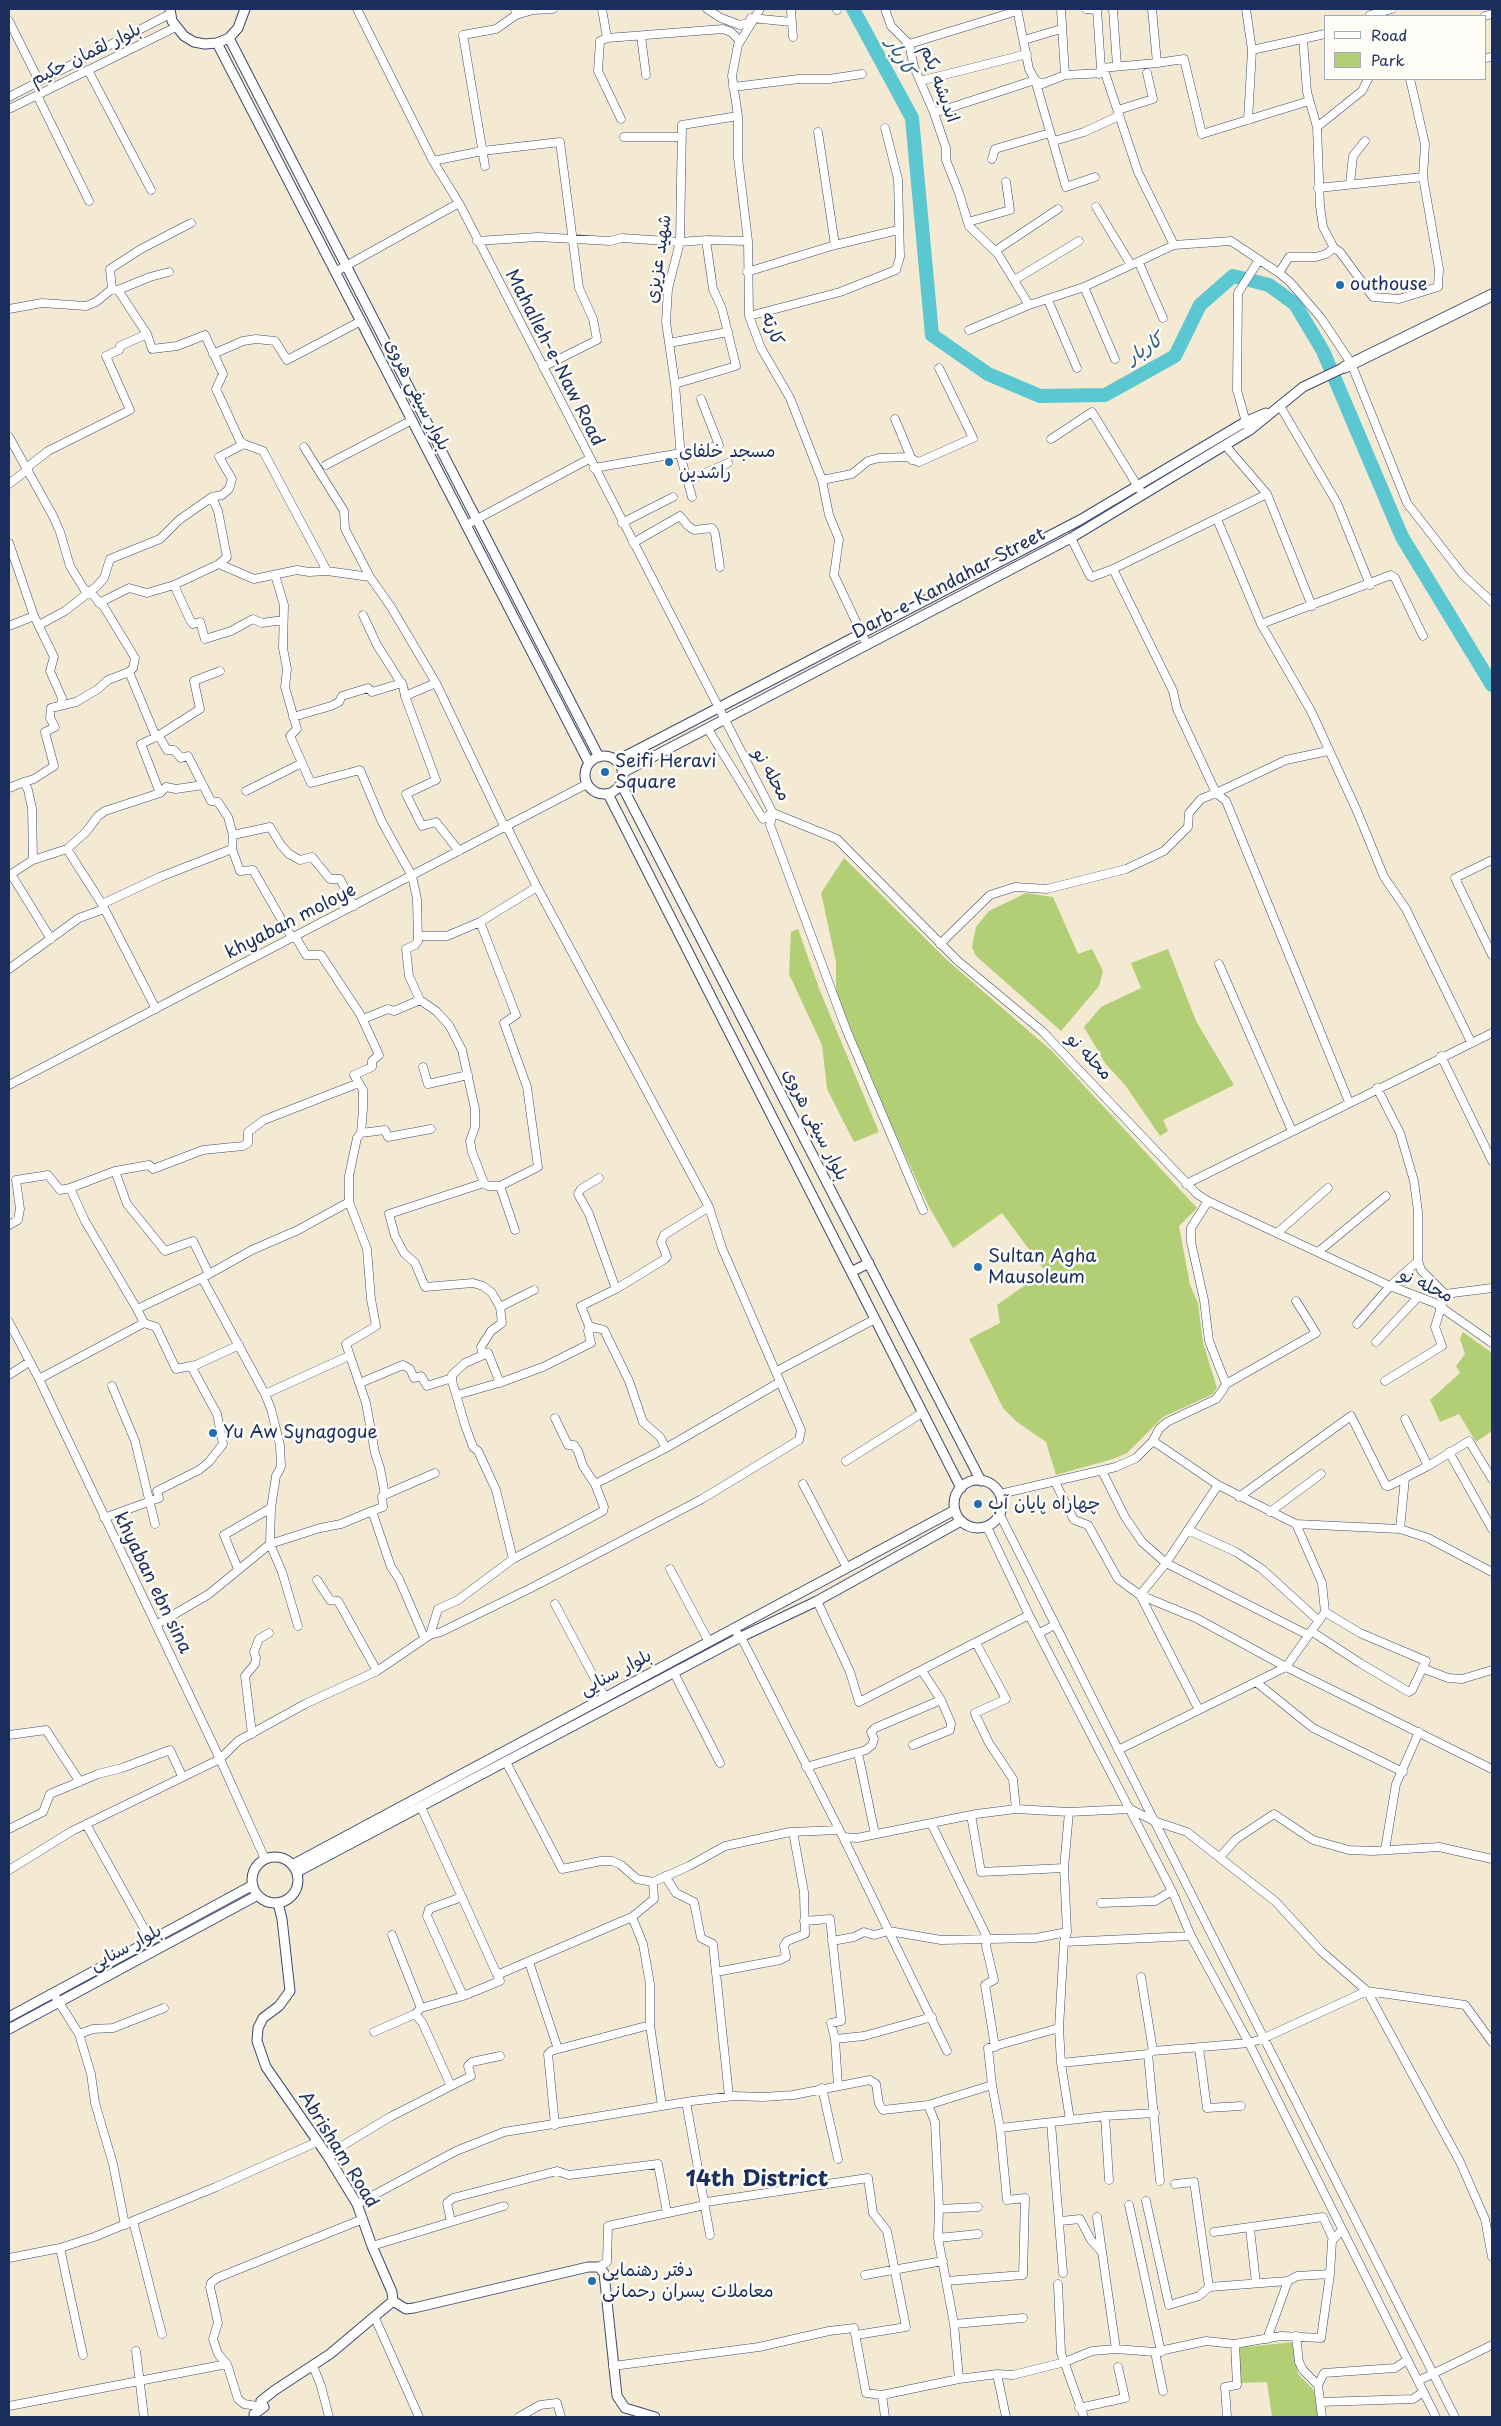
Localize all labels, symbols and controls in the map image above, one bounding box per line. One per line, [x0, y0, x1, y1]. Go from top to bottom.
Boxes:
legend [1324, 15, 1486, 80]
street label: بلوار لقمان حکیم [27, 19, 145, 91]
text: Road [1371, 23, 1407, 46]
water label: کاربار [881, 35, 919, 79]
street label: اندیشه یکم [915, 42, 963, 126]
text: Park [1371, 48, 1405, 71]
street label: شهید عزیزی [641, 213, 677, 305]
street label: Mahalleh-e-Naw Road [500, 266, 608, 450]
place label: outhouse [1350, 274, 1428, 296]
marker: outhouse [1334, 279, 1346, 291]
street label: کارته [756, 309, 788, 349]
water label: کاربار [1123, 329, 1167, 369]
street label: بلوار سیفی هروی [380, 335, 454, 455]
place label: مسجد خلفای راشدین [679, 441, 775, 484]
marker: مسجد خلفای راشدین [663, 456, 675, 468]
street label: Darb-e-Kandahar Street [849, 524, 1049, 644]
street label: محله نو [747, 745, 795, 805]
place label: Seifi Heravi Square [615, 751, 717, 794]
marker: Seifi Heravi Square [599, 766, 611, 778]
street label: khyaban moloye [222, 880, 360, 964]
street label: محله نو [1061, 1029, 1117, 1085]
street label: بلوار سیفی هروی [778, 1065, 852, 1185]
place label: Sultan Agha Mausoleum [988, 1246, 1097, 1288]
marker: Sultan Agha Mausoleum [972, 1261, 984, 1273]
street label: محله نو [1396, 1264, 1456, 1308]
place label: Yu Aw Synagogue [223, 1422, 378, 1444]
marker: Yu Aw Synagogue [207, 1427, 219, 1439]
place label: چهاراه پایان آب [988, 1493, 1100, 1515]
marker: چهاراه پایان آب [972, 1498, 984, 1510]
street label: khyaban ebn sina [108, 1509, 196, 1657]
street label: بلوار سنایی [576, 1645, 656, 1701]
street label: بلوار سنایی [86, 1920, 166, 1976]
street label: Abrisham Road [293, 2088, 383, 2212]
district label: 14th District [686, 2167, 828, 2193]
place label: دفتر رهنمایی معاملات پسران رحمانی [602, 2260, 774, 2302]
marker: دفتر رهنمایی معاملات پسران رحمانی [586, 2275, 598, 2287]

